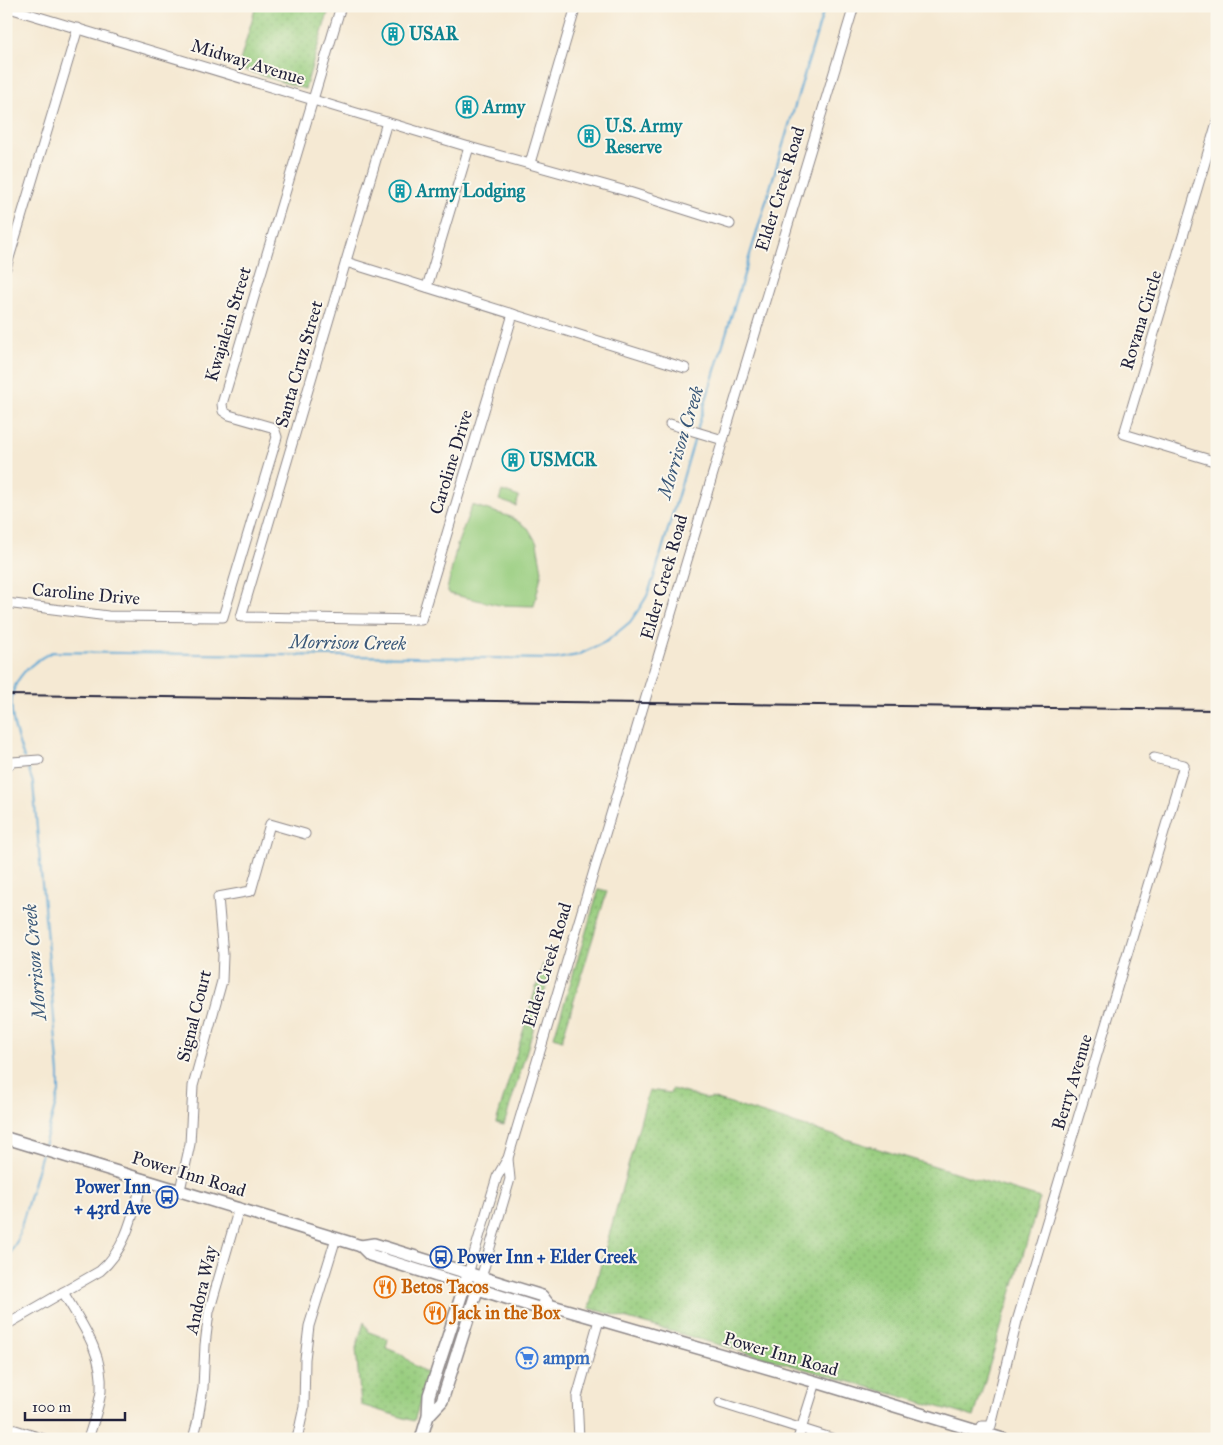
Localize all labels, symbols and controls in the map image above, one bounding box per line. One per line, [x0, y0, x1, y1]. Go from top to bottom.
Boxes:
building icon: USAR [381, 22, 405, 46]
place label: USAR [409, 23, 460, 45]
street label: Midway Avenue [188, 34, 308, 90]
building icon: Army [455, 95, 479, 119]
place label: Army [482, 96, 527, 119]
place label: U.S. Army Reserve [605, 115, 684, 158]
building icon: U.S. Army Reserve [577, 124, 601, 148]
street label: Elder Creek Road [751, 124, 809, 254]
building icon: Army Lodging [388, 179, 412, 203]
place label: Army Lodging [415, 180, 526, 203]
street label: Kwajalein Street [200, 263, 256, 384]
street label: Rovana Circle [1115, 268, 1167, 372]
street label: Santa Cruz Street [270, 297, 328, 430]
water label: Morrison Creek [652, 383, 709, 503]
street label: Caroline Drive [425, 407, 477, 517]
building icon: USMCR [501, 448, 525, 472]
place label: USMCR [529, 449, 598, 471]
street label: Elder Creek Road [636, 512, 692, 642]
street label: Caroline Drive [31, 578, 141, 610]
water label: Morrison Creek [288, 630, 407, 655]
street label: Elder Creek Road [518, 900, 576, 1030]
water label: Morrison Creek [18, 902, 51, 1023]
street label: Signal Court [172, 967, 217, 1064]
street label: Berry Avenue [1047, 1031, 1097, 1133]
street label: Power Inn Road [129, 1146, 249, 1202]
place label: Power Inn + 43rd Ave [74, 1176, 151, 1220]
bus stop icon: Power Inn + 43rd Ave [155, 1185, 179, 1209]
street label: Andora Way [180, 1243, 222, 1337]
bus stop icon: Power Inn + Elder Creek [429, 1245, 453, 1269]
place label: Power Inn + Elder Creek [457, 1246, 637, 1268]
restaurant icon: Betos Tacos [373, 1275, 397, 1299]
place label: Betos Tacos [401, 1276, 489, 1298]
restaurant icon: Jack in the Box [423, 1301, 447, 1325]
place label: Jack in the Box [449, 1302, 561, 1325]
street label: Power Inn Road [721, 1327, 841, 1381]
supermarket icon: ampm [515, 1346, 539, 1370]
place label: ampm [543, 1347, 591, 1370]
scale bar [25, 1390, 125, 1422]
text: 100 m [32, 1398, 72, 1416]

